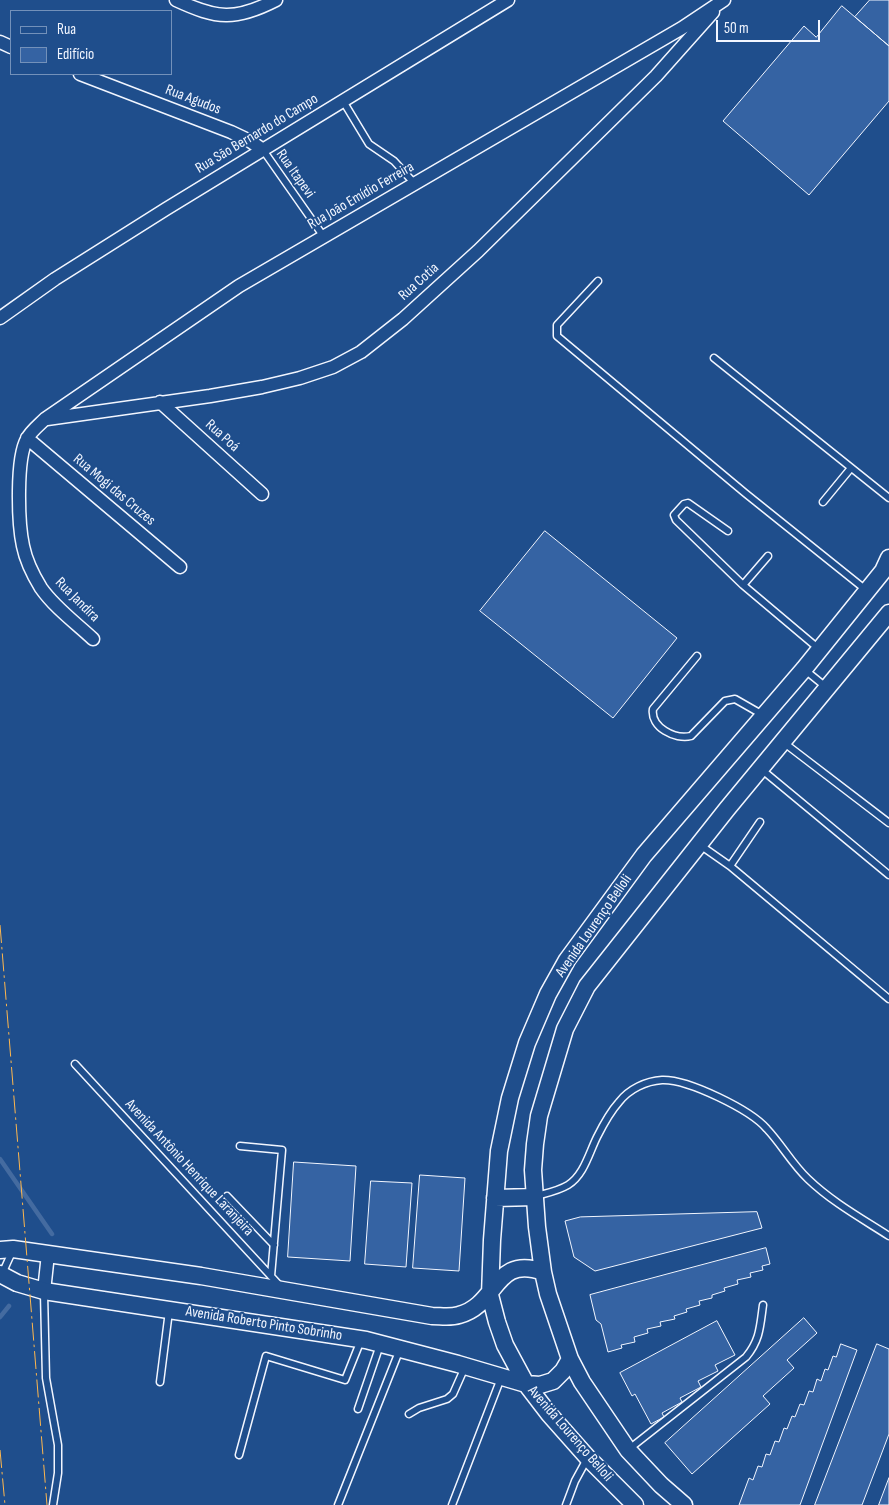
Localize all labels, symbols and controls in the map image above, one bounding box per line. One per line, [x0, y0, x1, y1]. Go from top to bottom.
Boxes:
legend [10, 10, 172, 75]
scale bar [719, 10, 823, 42]
text: 50 m [724, 19, 749, 38]
text: Rua [57, 20, 76, 39]
text: Edifício [57, 45, 94, 64]
street label: Rua Agudos [163, 81, 223, 119]
street label: Rua São Bernardo do Campo [192, 90, 322, 178]
street label: Rua Itapevi [272, 146, 318, 202]
street label: Rua João Emídio Ferreira [305, 158, 417, 234]
street label: Rua Cotia [395, 259, 443, 305]
street label: Rua Poá [201, 416, 243, 456]
street label: Rua Mogi das Cruzes [69, 450, 159, 530]
street label: Rua Jandira [51, 574, 103, 626]
street label: Avenida Lourenço Belloli [552, 871, 636, 981]
street label: Avenida Antônio Henrique Laranjeira [121, 1096, 257, 1240]
street label: Avenida Roberto Pinto Sobrinho [185, 1303, 343, 1345]
street label: Avenida Lourenço Belloli [524, 1382, 616, 1486]

